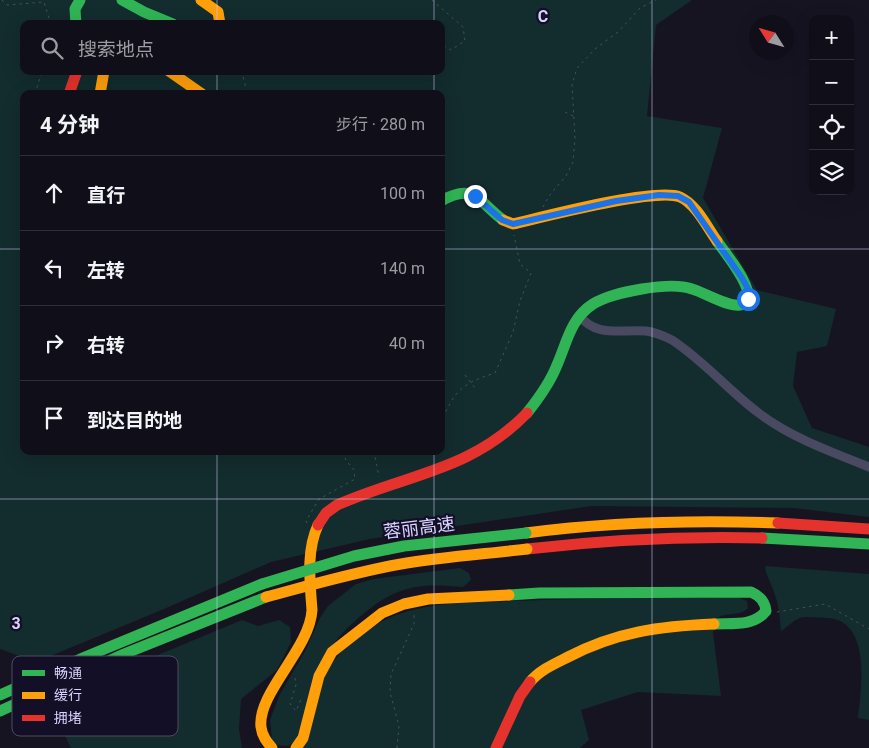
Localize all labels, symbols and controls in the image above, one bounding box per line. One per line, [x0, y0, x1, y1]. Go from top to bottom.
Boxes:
text: C [538, 7, 548, 26]
north arrow [749, 15, 794, 60]
map controls [809, 15, 854, 195]
button: + [809, 15, 854, 60]
search box [20, 20, 445, 75]
icon: search [38, 34, 66, 62]
text: 搜索地点 [78, 38, 154, 61]
button: − [809, 60, 854, 105]
button: locate [809, 105, 854, 150]
text: 4 分钟 [40, 113, 99, 137]
text: 步行 · 280 m [336, 115, 425, 134]
button: layers [809, 150, 854, 195]
icon: ahead [40, 179, 68, 207]
text: 直行 [87, 184, 125, 207]
text: 100 m [380, 184, 425, 203]
route end [464, 185, 487, 208]
icon: left [40, 254, 68, 282]
text: 左转 [87, 259, 125, 282]
text: 140 m [380, 259, 425, 278]
route start [737, 288, 760, 311]
icon: right [40, 329, 68, 357]
text: 右转 [87, 334, 125, 357]
text: 40 m [389, 334, 425, 353]
icon: arrive [40, 404, 68, 432]
text: 到达目的地 [87, 409, 182, 432]
street label: 蓉丽高速 [382, 513, 456, 542]
text: 3 [11, 614, 21, 633]
legend [12, 656, 178, 736]
text: 畅通 [54, 665, 82, 681]
text: 缓行 [54, 687, 82, 703]
text: 拥堵 [54, 710, 82, 726]

